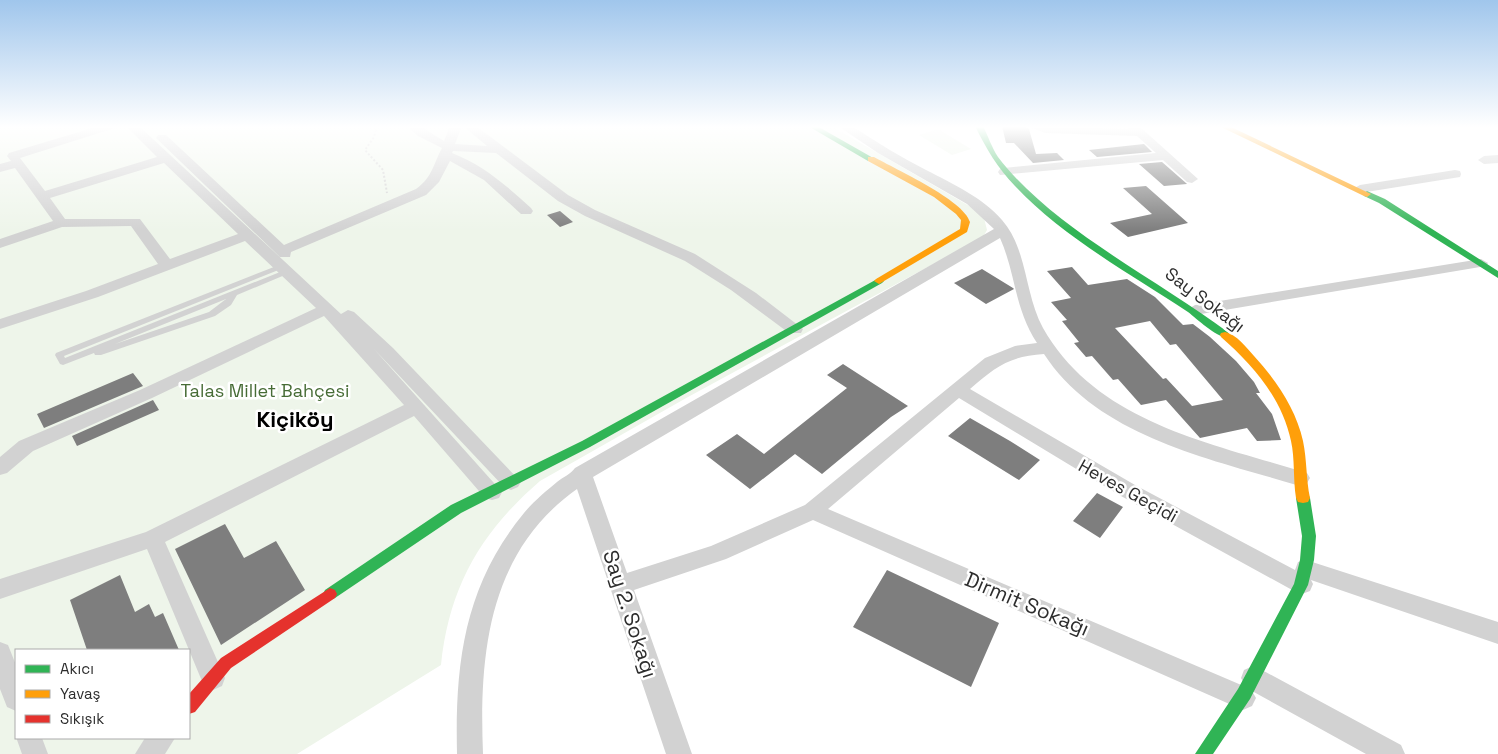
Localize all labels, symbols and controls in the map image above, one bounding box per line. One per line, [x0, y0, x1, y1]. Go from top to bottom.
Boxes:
street label: Say Sokağı [1161, 262, 1250, 337]
park label: Talas Millet Bahçesi [181, 379, 349, 402]
district label: Kiçiköy [256, 405, 334, 433]
street label: Heves Geçidi [1075, 454, 1182, 527]
street label: Say 2. Sokağı [597, 546, 664, 681]
street label: Dirmit Sokağı [961, 565, 1093, 642]
legend [15, 649, 190, 739]
text: Akıcı [60, 659, 94, 678]
text: Yavaş [60, 684, 101, 703]
text: Sıkışık [60, 709, 104, 728]

